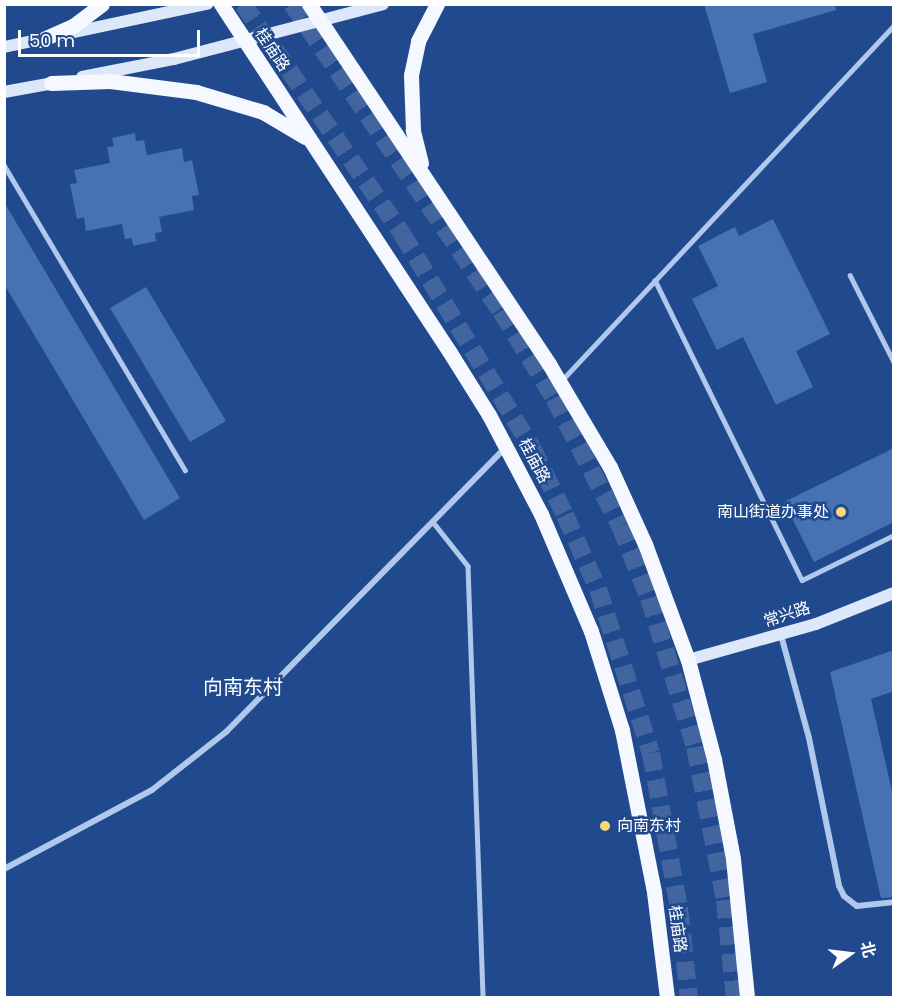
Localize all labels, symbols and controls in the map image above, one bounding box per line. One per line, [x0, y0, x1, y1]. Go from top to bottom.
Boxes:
scale bar [21, 18, 202, 56]
street label: 桂庙路 [251, 25, 293, 75]
text: 50 m [29, 28, 75, 53]
street label: 桂庙路 [514, 435, 554, 487]
place label: 南山街道办事处 [717, 502, 829, 522]
marker: 南山街道办事处 [834, 505, 848, 519]
street label: 常兴路 [761, 598, 813, 632]
district label: 向南东村 [203, 675, 283, 699]
place label: 向南东村 [617, 816, 681, 836]
marker: 向南东村 [598, 819, 612, 833]
street label: 桂庙路 [664, 904, 690, 954]
north arrow [820, 924, 880, 984]
text: 北 [855, 939, 881, 960]

